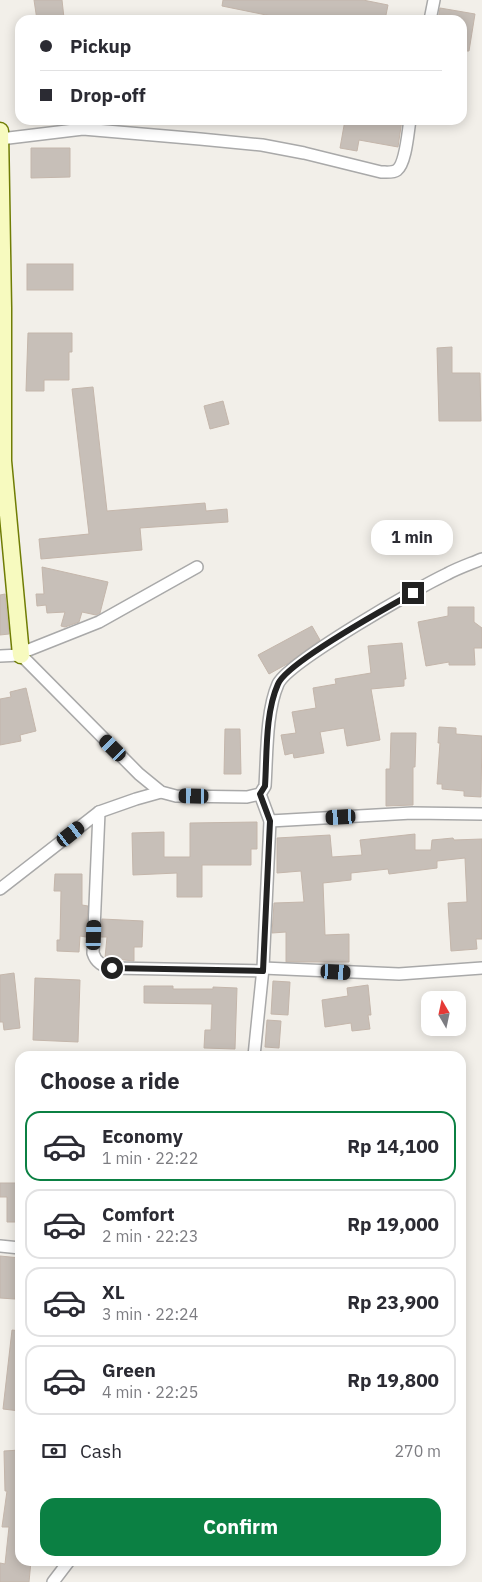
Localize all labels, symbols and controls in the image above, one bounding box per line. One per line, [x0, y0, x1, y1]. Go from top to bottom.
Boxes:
text: Pickup [70, 34, 131, 58]
text: Drop-off [70, 83, 146, 107]
callout: 1 min [372, 520, 454, 556]
text: 1 min [391, 527, 433, 547]
route end [402, 582, 424, 604]
car [97, 732, 128, 764]
car [178, 788, 209, 804]
car [325, 809, 356, 825]
car [54, 819, 87, 849]
car [85, 920, 102, 950]
route start [101, 957, 123, 979]
car [320, 964, 351, 980]
north arrow [421, 991, 466, 1036]
map controls [421, 991, 466, 1036]
text: Choose a ride [40, 1066, 180, 1095]
icon: car [42, 1124, 87, 1169]
text: Economy [102, 1124, 183, 1148]
text: Rp 14,100 [347, 1134, 439, 1158]
text: 1 min · 22:22 [102, 1148, 198, 1168]
icon: car [42, 1202, 87, 1247]
text: Comfort [102, 1202, 175, 1226]
text: Rp 19,000 [347, 1212, 439, 1236]
text: 2 min · 22:23 [102, 1226, 198, 1246]
icon: car [42, 1280, 87, 1325]
text: XL [102, 1280, 125, 1304]
text: Rp 23,900 [347, 1290, 439, 1314]
text: 3 min · 22:24 [102, 1304, 198, 1324]
icon: car [42, 1358, 87, 1403]
text: Green [102, 1358, 156, 1382]
text: Rp 19,800 [347, 1368, 439, 1392]
text: 4 min · 22:25 [102, 1382, 198, 1402]
icon: cash [40, 1437, 68, 1465]
text: Cash [80, 1439, 122, 1463]
text: 270 m [394, 1441, 441, 1461]
button: Confirm [40, 1498, 441, 1556]

